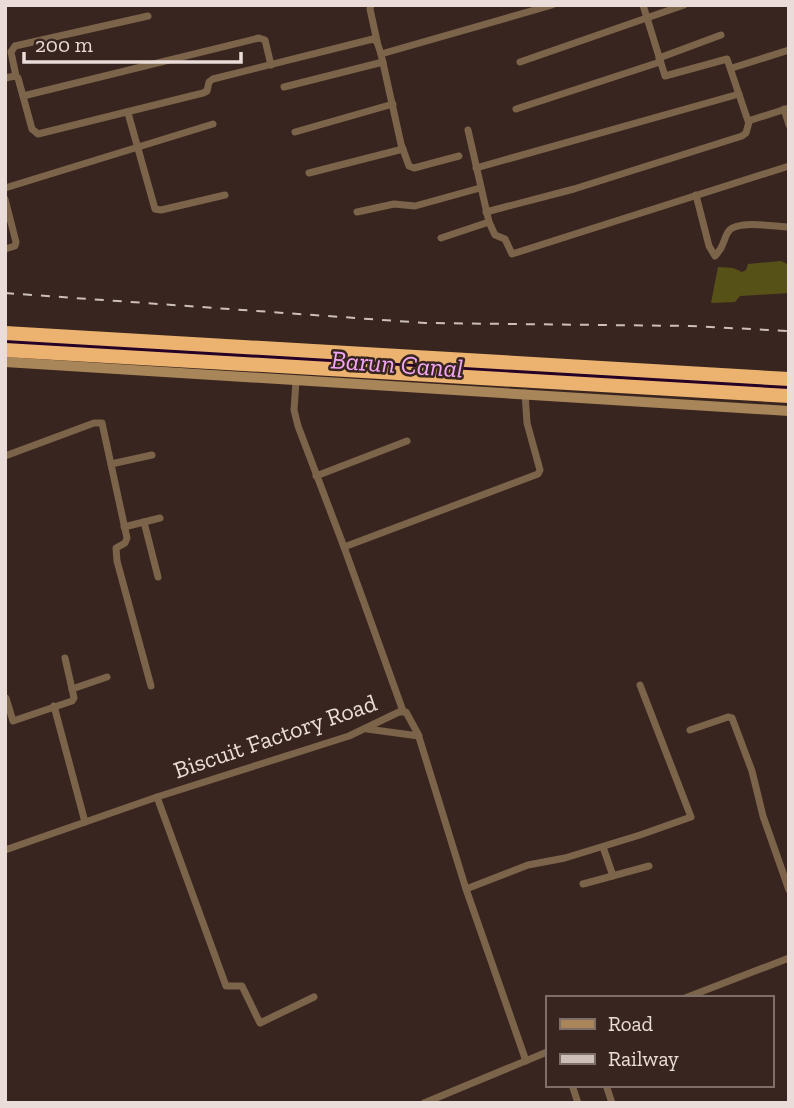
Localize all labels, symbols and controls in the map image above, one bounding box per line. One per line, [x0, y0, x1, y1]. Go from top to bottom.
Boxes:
scale bar [24, 21, 242, 65]
text: 200 m [35, 32, 93, 57]
water label: Barun Canal [330, 343, 464, 385]
street label: Biscuit Factory Road [170, 688, 380, 784]
legend [546, 996, 773, 1087]
text: Road [608, 1011, 654, 1036]
text: Railway [608, 1046, 679, 1071]

